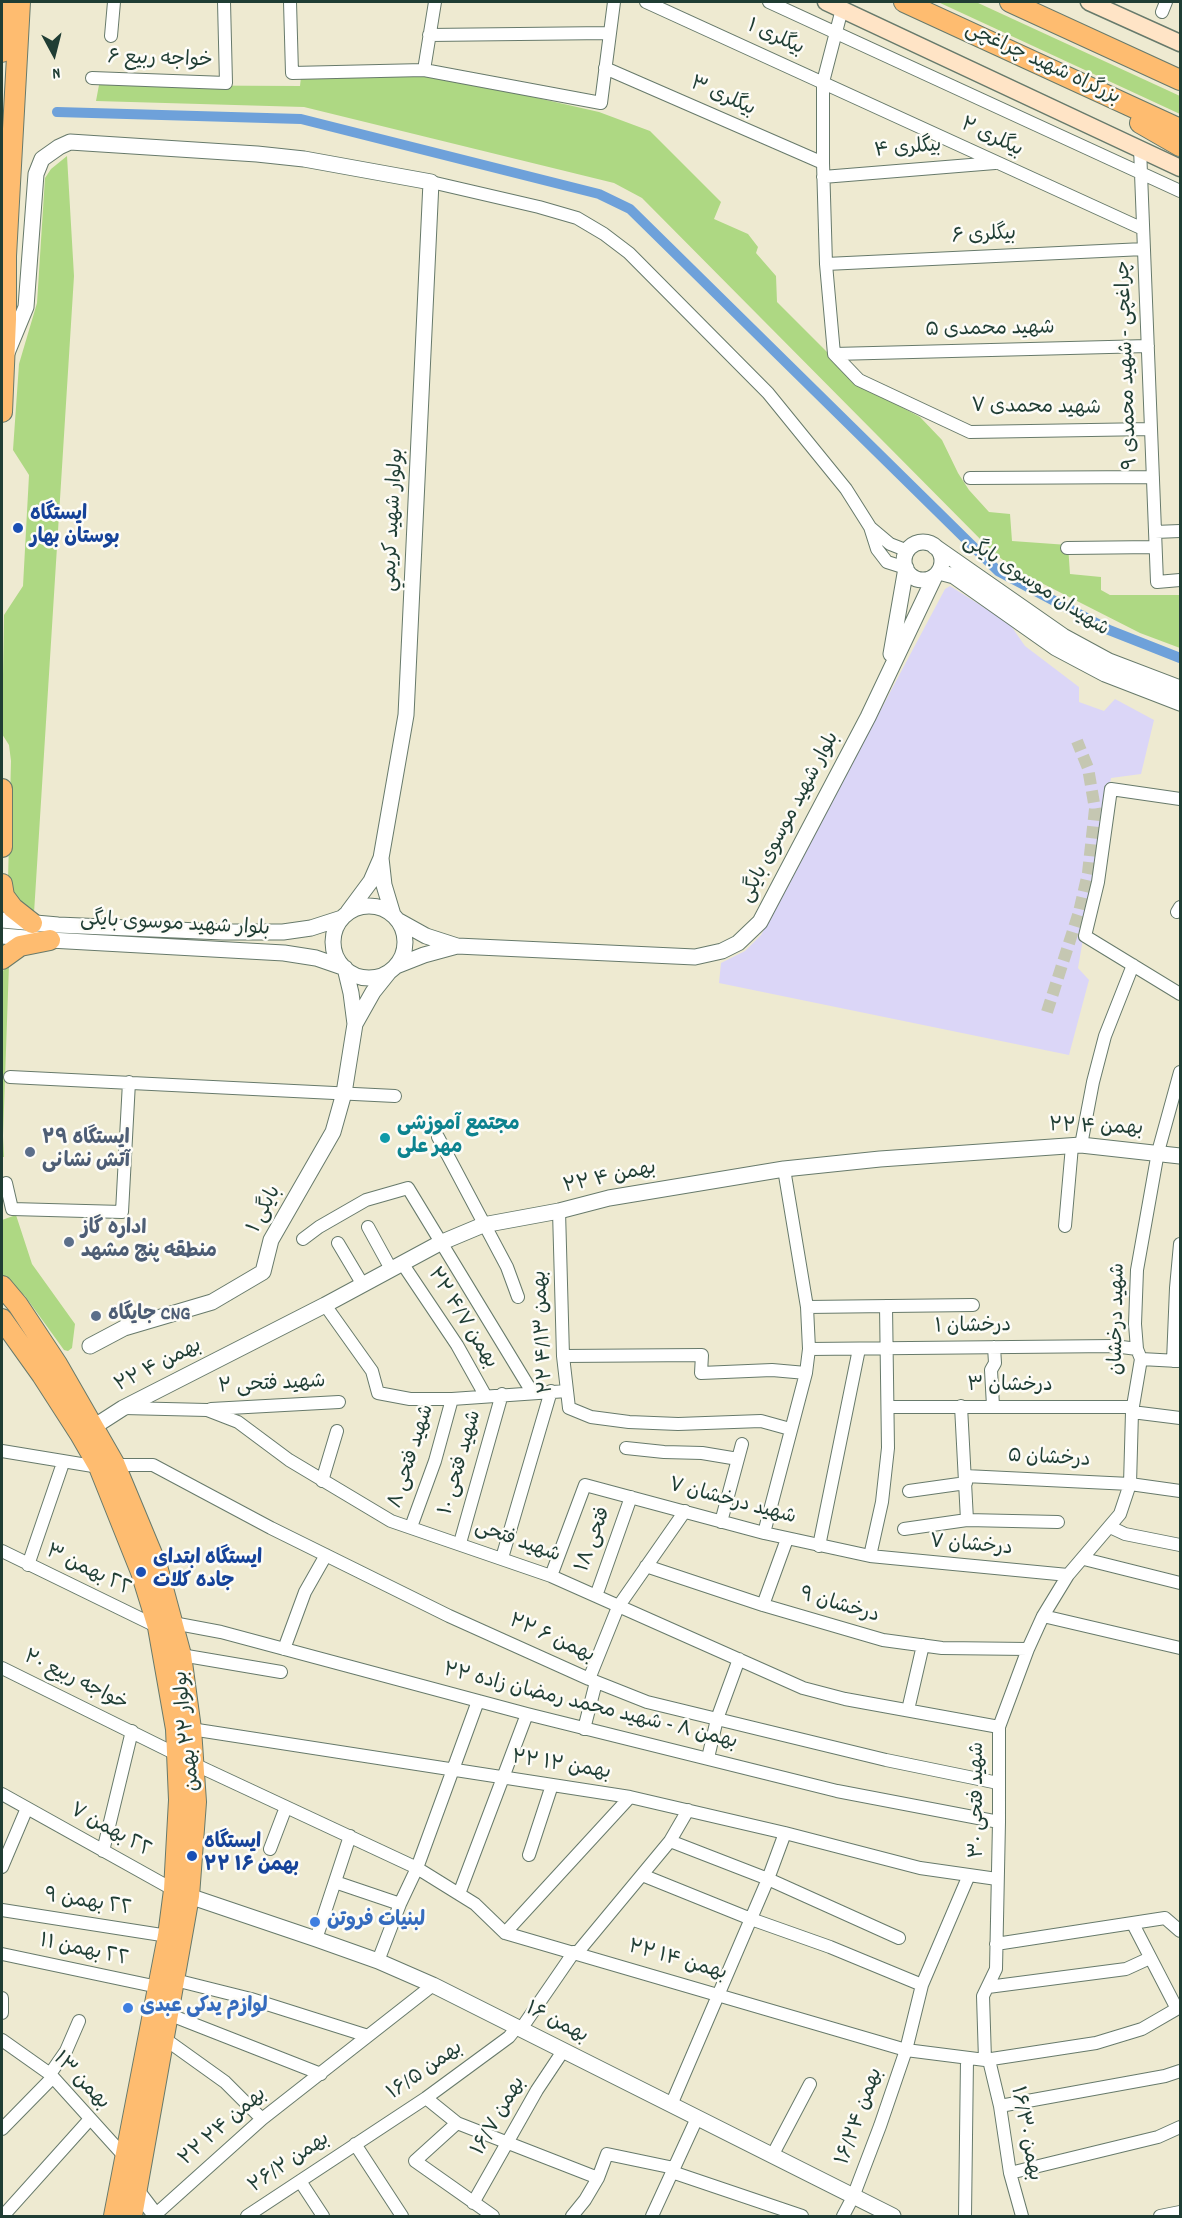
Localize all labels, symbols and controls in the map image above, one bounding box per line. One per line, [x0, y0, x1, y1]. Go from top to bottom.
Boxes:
street label: بیگلری ۱ [743, 16, 807, 62]
street label: بزرگراه شهید چراغچی [961, 19, 1123, 111]
north arrow [24, 24, 84, 84]
street label: خواجه ربیع ۶ [107, 47, 213, 75]
text: N [51, 60, 62, 84]
street label: بیگلری ۳ [686, 73, 758, 123]
street label: بیگلری ۲ [956, 114, 1026, 164]
street label: بیگلری ۴ [873, 135, 943, 165]
street label: بیگلری ۶ [951, 223, 1017, 251]
street label: ۹ چراغچی - شهید محمدی [1113, 260, 1145, 470]
street label: شهید محمدی ۵ [925, 318, 1055, 344]
street label: شهید محمدی ۷ [971, 396, 1101, 422]
street label: بولوار شهيد كريمي [379, 448, 411, 592]
place label: ایستگاه بوستان بهار [30, 504, 120, 551]
marker: ایستگاه بوستان بهار [11, 521, 25, 535]
street label: شهیدان موسوی بایگی [958, 531, 1112, 643]
street label: بلوار شهید موسوی بایگی [736, 729, 846, 907]
street label: بلوار شهید موسوی بایگی [80, 909, 270, 943]
place label: مجتمع آموزشی مهر علی [397, 1114, 520, 1161]
street label: ۲۲ بهمن ۴ [1048, 1115, 1144, 1143]
place label: ایستگاه ۲۹ آتش نشانی [42, 1128, 130, 1175]
marker: مجتمع آموزشی مهر علی [378, 1131, 392, 1145]
marker: ایستگاه ۲۹ آتش نشانی [23, 1145, 37, 1159]
street label: ۲۲ بهمن ۴ [561, 1157, 659, 1201]
street label: بایگی ۱ [244, 1182, 288, 1238]
place label: اداره گاز منطقه پنج مشهد [81, 1218, 217, 1265]
marker: اداره گاز منطقه پنج مشهد [62, 1235, 76, 1249]
street label: شهید درخشان [1106, 1263, 1132, 1375]
street label: ۲۲ بهمن ۴/۷ [421, 1264, 501, 1374]
street label: ۲۲ بهمن ۴/۱۳ [530, 1270, 560, 1394]
place label: جایگاه CNG [108, 1304, 190, 1328]
marker: جایگاه CNG [89, 1309, 103, 1323]
street label: درخشان ۱ [935, 1315, 1011, 1341]
street label: ۲۲ بهمن ۴ [112, 1335, 206, 1399]
street label: شهید فتحی ۲ [218, 1371, 326, 1401]
street label: درخشان ۳ [967, 1375, 1053, 1399]
street label: شهید فتحی ۸ [385, 1402, 441, 1512]
street label: شهید فتحی ۱۰ [436, 1408, 488, 1518]
street label: درخشان ۵ [1007, 1446, 1091, 1474]
street label: شهید درخشان ۷ [666, 1474, 798, 1532]
street label: فتحی ۱۸ [572, 1504, 618, 1576]
street label: شهید فتحی [471, 1516, 563, 1570]
street label: درخشان ۷ [929, 1531, 1013, 1563]
street label: ٢٢ بهمن ۳ [41, 1541, 135, 1603]
place label: ایستگاه ابتدای جاده کلات [153, 1548, 262, 1595]
marker: ایستگاه ابتدای جاده کلات [134, 1565, 148, 1579]
street label: درخشان ۹ [796, 1584, 882, 1630]
street label: ۲۲ بهمن ۶ [504, 1610, 598, 1670]
street label: خواجه ربیع ۲۰ [19, 1646, 131, 1718]
street label: ۲۲ بهمن ۸ - شهید محمد رمضان زاده [440, 1660, 740, 1756]
street label: بولوار ۲۲ بهمن [171, 1669, 207, 1793]
street label: شهید فتحی ۳۰ [967, 1742, 991, 1858]
street label: ۲۲ بهمن ۱۲ [510, 1747, 612, 1787]
street label: ٢٢ بهمن ٧ [65, 1800, 155, 1864]
place label: ایستگاه ۲۲ بهمن ۱۶ [204, 1832, 299, 1879]
marker: ایستگاه ۲۲ بهمن ۱۶ [185, 1849, 199, 1863]
street label: ٢٢ بهمن ۹ [42, 1885, 134, 1923]
place label: لبنیات فروتن [327, 1910, 425, 1934]
marker: لبنیات فروتن [308, 1915, 322, 1929]
street label: ٢٢ بهمن ١١ [37, 1931, 131, 1973]
street label: ۲۲ بهمن ۱۴ [625, 1936, 729, 1988]
place label: لوازم یدکی عبدی [140, 1996, 267, 2020]
street label: بهمن ۱۶ [521, 1998, 591, 2050]
marker: لوازم یدکی عبدی [121, 2001, 135, 2015]
street label: بهمن ۱۶/۵ [384, 2037, 468, 2107]
street label: بهمن ۱۳ [47, 2048, 113, 2116]
street label: بهمن ۱۶/۲۴ [832, 2065, 890, 2169]
street label: بهمن ۱۶/۷ [468, 2073, 532, 2161]
street label: ۲۲ بهمن ۲۴ [175, 2084, 273, 2172]
street label: بهمن ۱۶/۳۰ [1003, 2085, 1045, 2183]
street label: بهمن ۲۶/۲ [245, 2128, 335, 2200]

